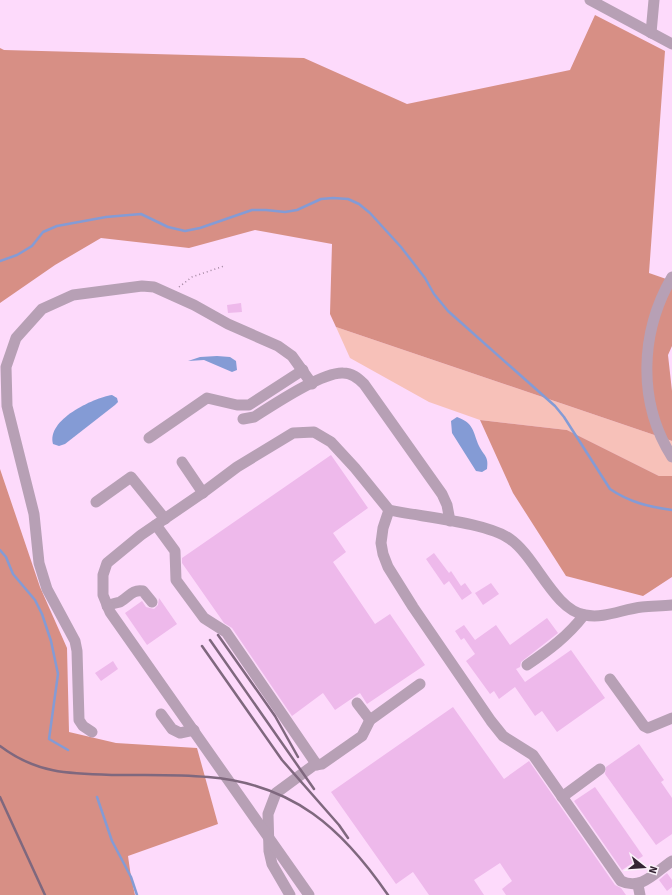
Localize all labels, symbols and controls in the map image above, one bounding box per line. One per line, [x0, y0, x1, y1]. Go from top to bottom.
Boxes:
north arrow [624, 847, 664, 887]
text: N [645, 864, 661, 875]

